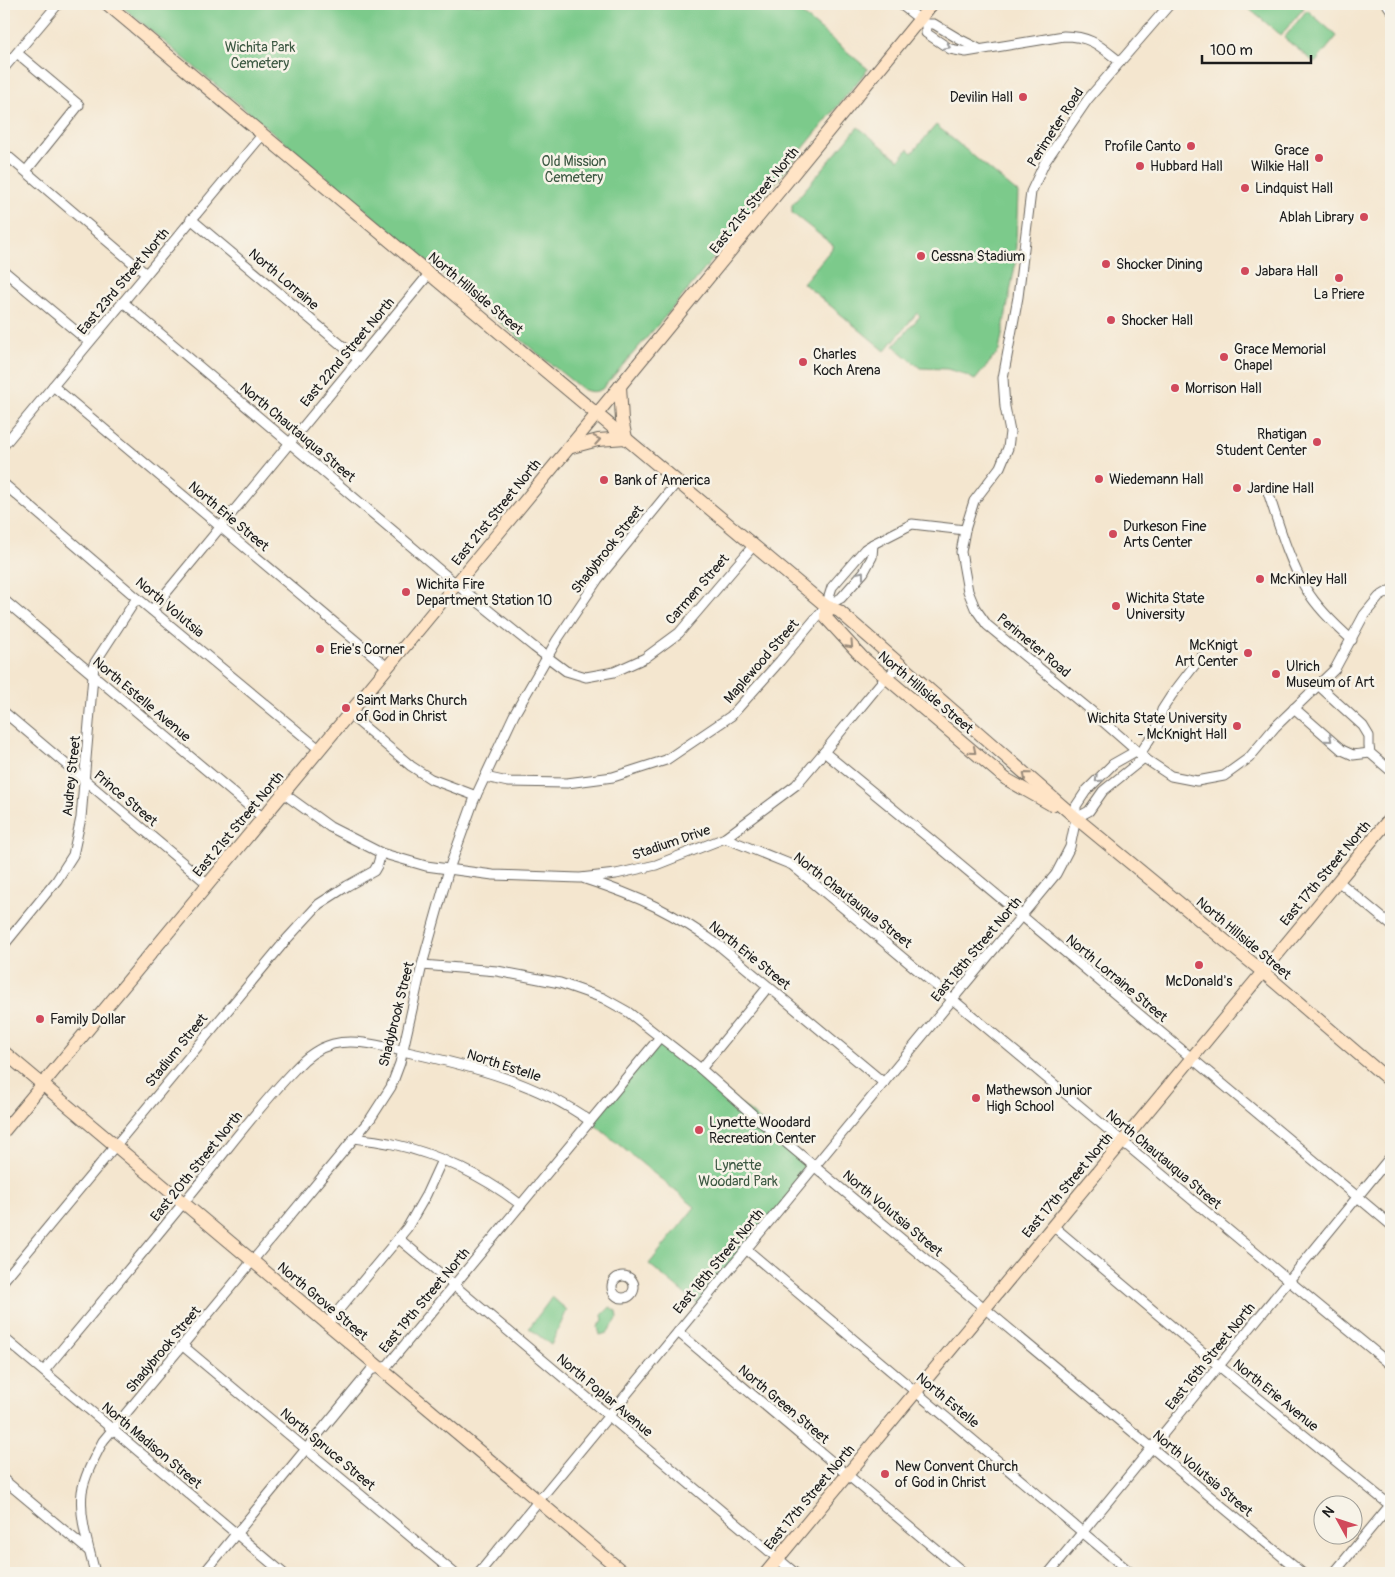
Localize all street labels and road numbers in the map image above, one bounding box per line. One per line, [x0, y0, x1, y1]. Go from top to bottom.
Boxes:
street label: Perimeter Road [1024, 85, 1087, 170]
street label: East 21st Street North [706, 144, 803, 257]
street label: East 23rd Street North [74, 225, 173, 338]
street label: North Lorraine [245, 245, 322, 314]
street label: North Hillside Street [425, 249, 527, 338]
street label: East 22nd Street North [297, 294, 398, 410]
street label: North Chautauqua Street [236, 379, 359, 486]
street label: East 21st Street North [448, 456, 545, 569]
street label: North Erie Street [185, 478, 273, 555]
street label: Shadybrook Street [568, 501, 647, 597]
street label: Carmen Street [662, 550, 733, 628]
street label: North Volutsia [132, 574, 207, 641]
street label: Perimeter Road [993, 610, 1074, 681]
street label: Maplewood Street [720, 616, 803, 707]
street label: North Hillside Street [875, 648, 977, 737]
street label: North Estelle Avenue [89, 653, 194, 745]
street label: Audrey Street [59, 735, 84, 817]
street label: Prince Street [90, 767, 161, 830]
street label: East 21st Street North [189, 768, 287, 880]
street label: East 17th Street North [1276, 817, 1374, 929]
street label: Stadium Drive [630, 821, 713, 864]
street label: North Chautauqua Street [790, 849, 916, 952]
street label: East 18th Street North [928, 893, 1025, 1005]
street label: North Hillside Street [1193, 894, 1295, 983]
street label: North Erie Street [706, 917, 794, 994]
street label: North Lorraine Street [1062, 931, 1171, 1026]
street label: Shadybrook Street [375, 960, 418, 1068]
street label: Stadium Street [142, 1010, 211, 1091]
street label: North Estelle [465, 1046, 543, 1085]
street label: North Chautauqua Street [1102, 1106, 1225, 1213]
street label: East 20th Street North [147, 1108, 246, 1225]
street label: East 17th Street North [1018, 1129, 1116, 1241]
street label: North Volutsia Street [839, 1167, 946, 1260]
street label: East 18th Street North [670, 1205, 767, 1317]
street label: East 19th Street North [375, 1244, 473, 1356]
street label: North Grove Street [274, 1259, 372, 1344]
street label: East 16th Street North [1162, 1299, 1259, 1413]
street label: Shadybrook Street [122, 1302, 205, 1396]
street label: North Poplar Avenue [553, 1350, 656, 1441]
street label: North Erie Avenue [1230, 1356, 1322, 1435]
street label: North Green Street [735, 1361, 833, 1448]
street label: North Estelle [913, 1369, 983, 1432]
street label: North Madison Street [98, 1398, 206, 1493]
street label: North Spruce Street [277, 1405, 379, 1494]
street label: North Volutsia Street [1149, 1427, 1256, 1520]
street label: East 17th Street North [760, 1441, 858, 1553]

